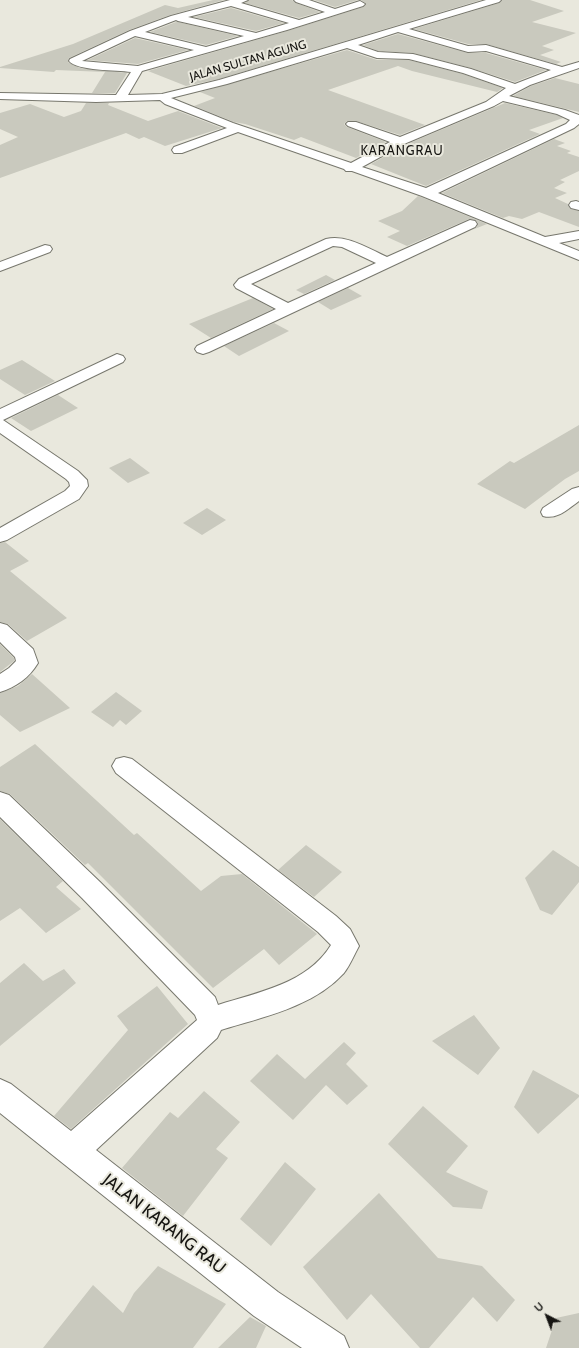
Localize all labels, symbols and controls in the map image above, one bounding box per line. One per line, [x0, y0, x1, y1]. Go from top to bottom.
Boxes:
street label: JALAN SULTAN AGUNG [188, 37, 308, 85]
district label: KARANGRAU [360, 143, 444, 159]
street label: JALAN KARANG RAU [98, 1170, 230, 1278]
north arrow [527, 1296, 567, 1336]
text: U [531, 1299, 547, 1315]

